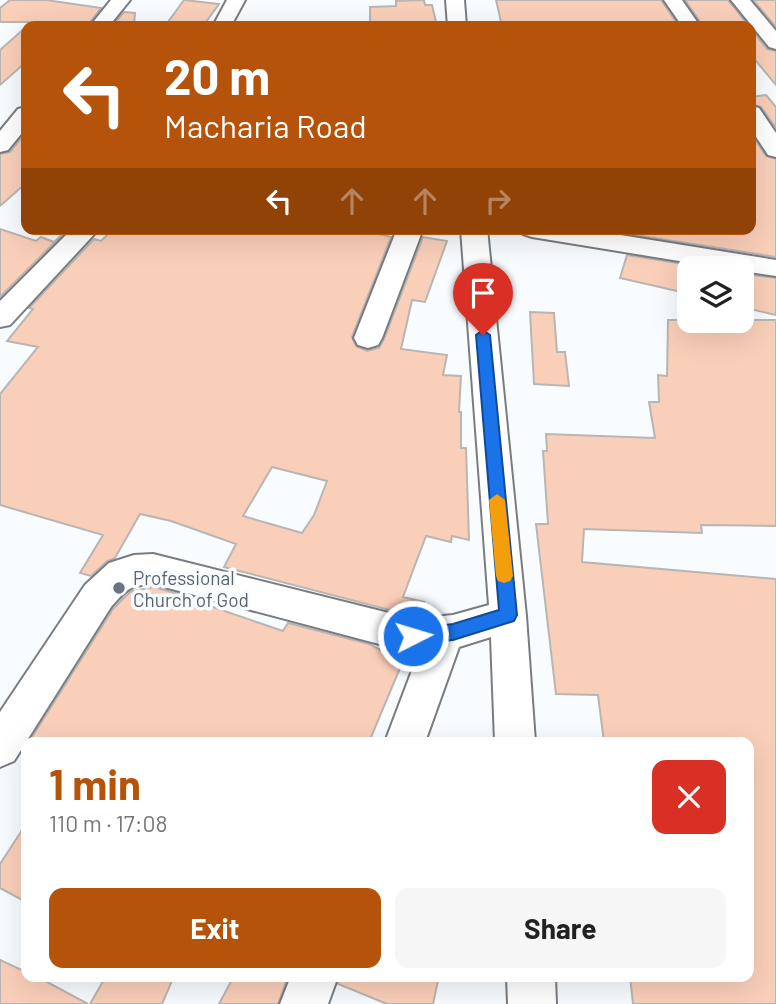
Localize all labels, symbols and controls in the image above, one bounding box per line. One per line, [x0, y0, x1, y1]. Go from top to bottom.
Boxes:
text: 20 m [164, 46, 270, 105]
icon: left [49, 49, 140, 140]
text: Macharia Road [164, 106, 367, 144]
icon: left [260, 182, 298, 220]
icon: ahead [333, 182, 371, 220]
icon: ahead [406, 182, 444, 220]
icon: right [479, 182, 517, 220]
map controls [677, 256, 754, 333]
button: layers [677, 256, 754, 333]
pin [453, 263, 513, 335]
icon: arrive [464, 274, 502, 312]
place label: Professional Church of God [133, 566, 249, 611]
marker: Professional Church of God [111, 580, 127, 596]
position arrow [376, 599, 450, 673]
text: 1 min [49, 758, 141, 808]
button: close [652, 760, 726, 834]
text: 110 m · 17:08 [49, 809, 168, 837]
button: Exit [49, 888, 381, 968]
button: Share [395, 888, 726, 968]

